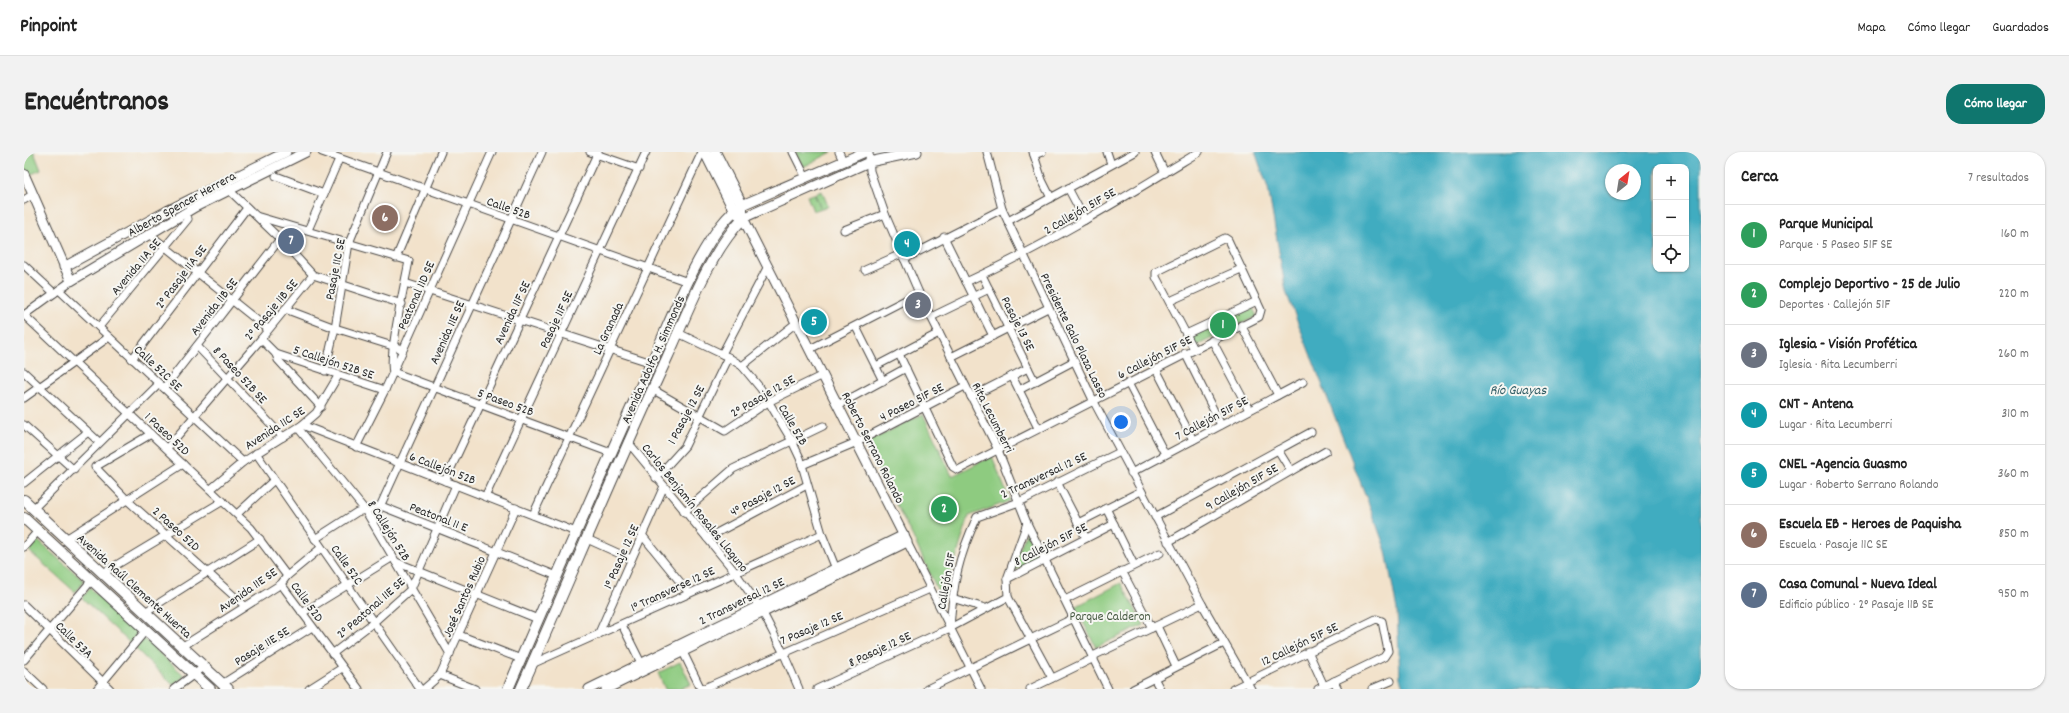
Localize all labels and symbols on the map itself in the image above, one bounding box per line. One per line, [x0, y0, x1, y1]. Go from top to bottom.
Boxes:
north arrow [1605, 164, 1641, 200]
street label: Alberto Spencer Herrera [125, 167, 240, 243]
street label: 2 Callejón 51F SE [1041, 184, 1120, 241]
street label: Calle 52B [484, 193, 533, 226]
pin: 6 [372, 203, 398, 233]
pin: 7 [278, 226, 304, 256]
pin: 4 [894, 229, 920, 259]
street label: Avenida 11A SE [107, 235, 166, 300]
street label: Pasaje 11C SE [321, 237, 352, 302]
street label: 2° Pasaje 11A SE [152, 241, 212, 314]
street label: Peatonal 11D SE [394, 259, 441, 333]
street label: Presidente Galo Plaza Lasso [1034, 270, 1111, 402]
street label: Avenida 11B SE [186, 275, 244, 340]
street label: 2° Pasaje 11B SE [241, 276, 303, 345]
street label: Avenida 11F SE [490, 278, 536, 348]
street label: Pasaje 11F SE [536, 288, 579, 352]
pin: 3 [905, 290, 931, 320]
street label: Avenida Adolfo H. Simmonds [617, 293, 691, 427]
street label: Pasaje 13 SE [995, 294, 1039, 355]
street label: Avenida 11E SE [426, 298, 471, 368]
street label: La Granada [589, 299, 630, 359]
pin: 5 [801, 307, 827, 337]
pin: 1 [1210, 310, 1236, 340]
street label: 6 Callejón 51F SE [1115, 331, 1196, 385]
street label: Calle 52C SE [129, 341, 186, 396]
street label: 5 Callejón 52B SE [290, 341, 376, 385]
street label: 8 Paseo 52B SE [207, 343, 271, 409]
street label: 2° Pasaje 12 SE [727, 371, 799, 423]
street label: 4 Paseo 51F SE [877, 379, 948, 427]
street label: Rita Lecumberri [966, 380, 1018, 457]
water label: Río Guayas [1490, 381, 1547, 401]
street label: 1 Pasaje 12 SE [664, 382, 711, 448]
street label: 5 Paseo 52B [474, 384, 536, 422]
street label: Roberto Serrano Rolando [835, 389, 908, 507]
street label: 7 Callejón 51F SE [1172, 392, 1252, 446]
street label: Calle 52B [772, 401, 811, 450]
street label: Avenida 11C SE [241, 402, 309, 456]
street label: 1 Paseo 52D [139, 409, 194, 461]
your location [1111, 412, 1131, 432]
street label: Carlos Benjamín Rosales Llaguno [636, 440, 752, 577]
street label: 6 Callejón 52B [406, 448, 478, 491]
street label: 2 Transversal 12 SE [998, 448, 1090, 505]
street label: 9 Callejón 51F SE [1203, 460, 1282, 517]
street label: 4° Pasaje 12 SE [727, 472, 799, 522]
pin: 2 [931, 494, 957, 524]
street label: 8 Callejón 52B [362, 497, 414, 565]
street label: Peatonal 11 E [406, 499, 470, 538]
street label: 2 Paseo 52D [147, 503, 204, 557]
street label: 8 Callejón 51F SE [1011, 519, 1091, 572]
street label: 1° Pasaje 12 SE [600, 522, 645, 592]
street label: Avenida Raúl Clemente Huerta [72, 530, 196, 644]
street label: Calle 52C [325, 541, 367, 590]
street label: Callejón 51F [933, 551, 962, 611]
street label: José Santos Rubio [439, 553, 492, 641]
street label: 1° Transverse 12 SE [628, 562, 718, 618]
street label: Avenida 11E SE [215, 564, 282, 618]
street label: 2 Transversal 12 SE [696, 573, 788, 631]
street label: 2° Peatonal 11E SE [333, 574, 410, 644]
street label: Calle 52D [285, 578, 327, 627]
street label: 7 Pasaje 12 SE [778, 607, 847, 651]
park label: Parque Calderon [1070, 608, 1150, 627]
street label: Calle 53A [50, 618, 97, 664]
street label: 12 Callejón 51F SE [1258, 618, 1342, 672]
street label: Pasaje 11E SE [231, 623, 294, 672]
street label: 8 Pasaje 12 SE [846, 627, 915, 673]

